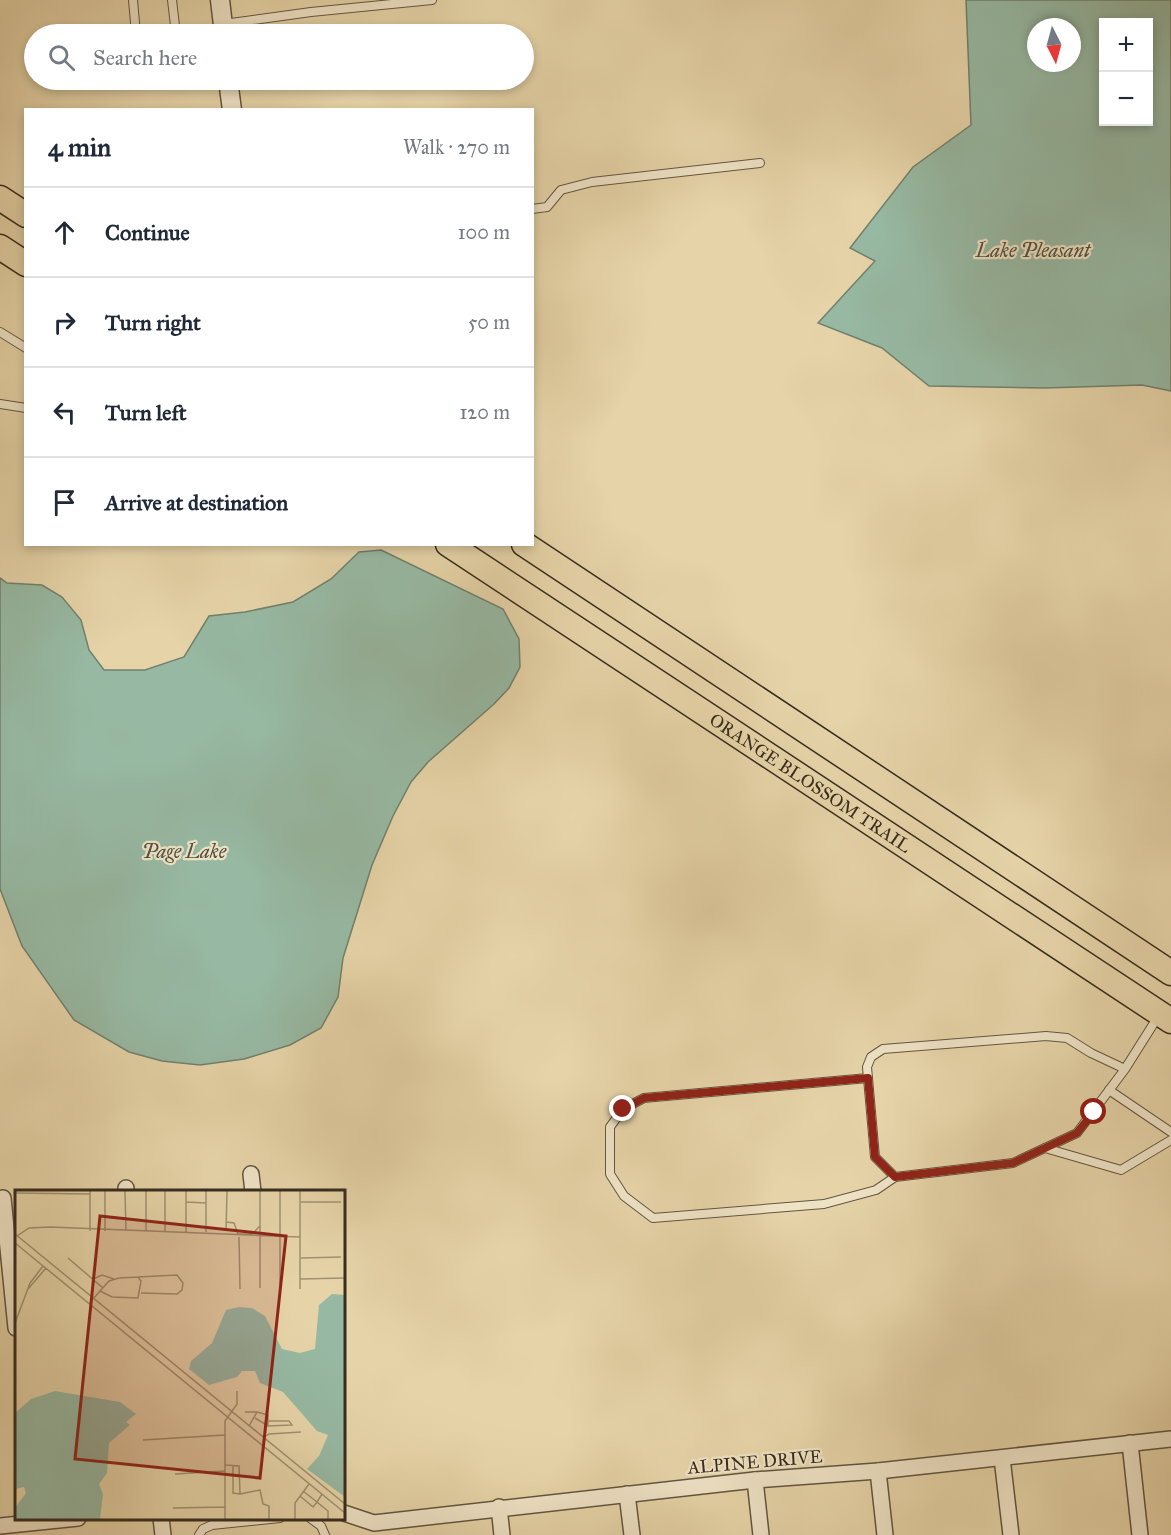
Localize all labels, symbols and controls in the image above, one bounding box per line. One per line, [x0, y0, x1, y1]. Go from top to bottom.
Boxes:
north arrow [1027, 18, 1081, 72]
map controls [1099, 18, 1153, 126]
button: + [1099, 18, 1153, 72]
search box [24, 24, 534, 90]
icon: search [45, 41, 78, 74]
text: Search here [93, 44, 197, 71]
button: − [1099, 72, 1153, 126]
text: 4 min [48, 131, 111, 163]
text: Walk · 270 m [403, 135, 510, 159]
icon: ahead [48, 216, 81, 249]
text: Continue [105, 219, 190, 246]
text: 100 m [458, 220, 510, 244]
water label: Lake Pleasant [975, 238, 1092, 262]
icon: right [48, 306, 81, 339]
text: Turn right [105, 309, 201, 336]
text: 50 m [468, 310, 510, 334]
icon: left [48, 396, 81, 429]
text: Turn left [105, 399, 187, 426]
text: 120 m [459, 400, 510, 424]
icon: arrive [48, 486, 81, 519]
text: Arrive at destination [105, 489, 288, 516]
street label: ORANGE BLOSSOM TRAIL [705, 709, 916, 858]
water label: Page Lake [142, 839, 227, 863]
route end [609, 1095, 635, 1121]
route start [1080, 1098, 1106, 1124]
inset map [15, 1190, 345, 1520]
street label: ALPINE DRIVE [686, 1445, 823, 1479]

